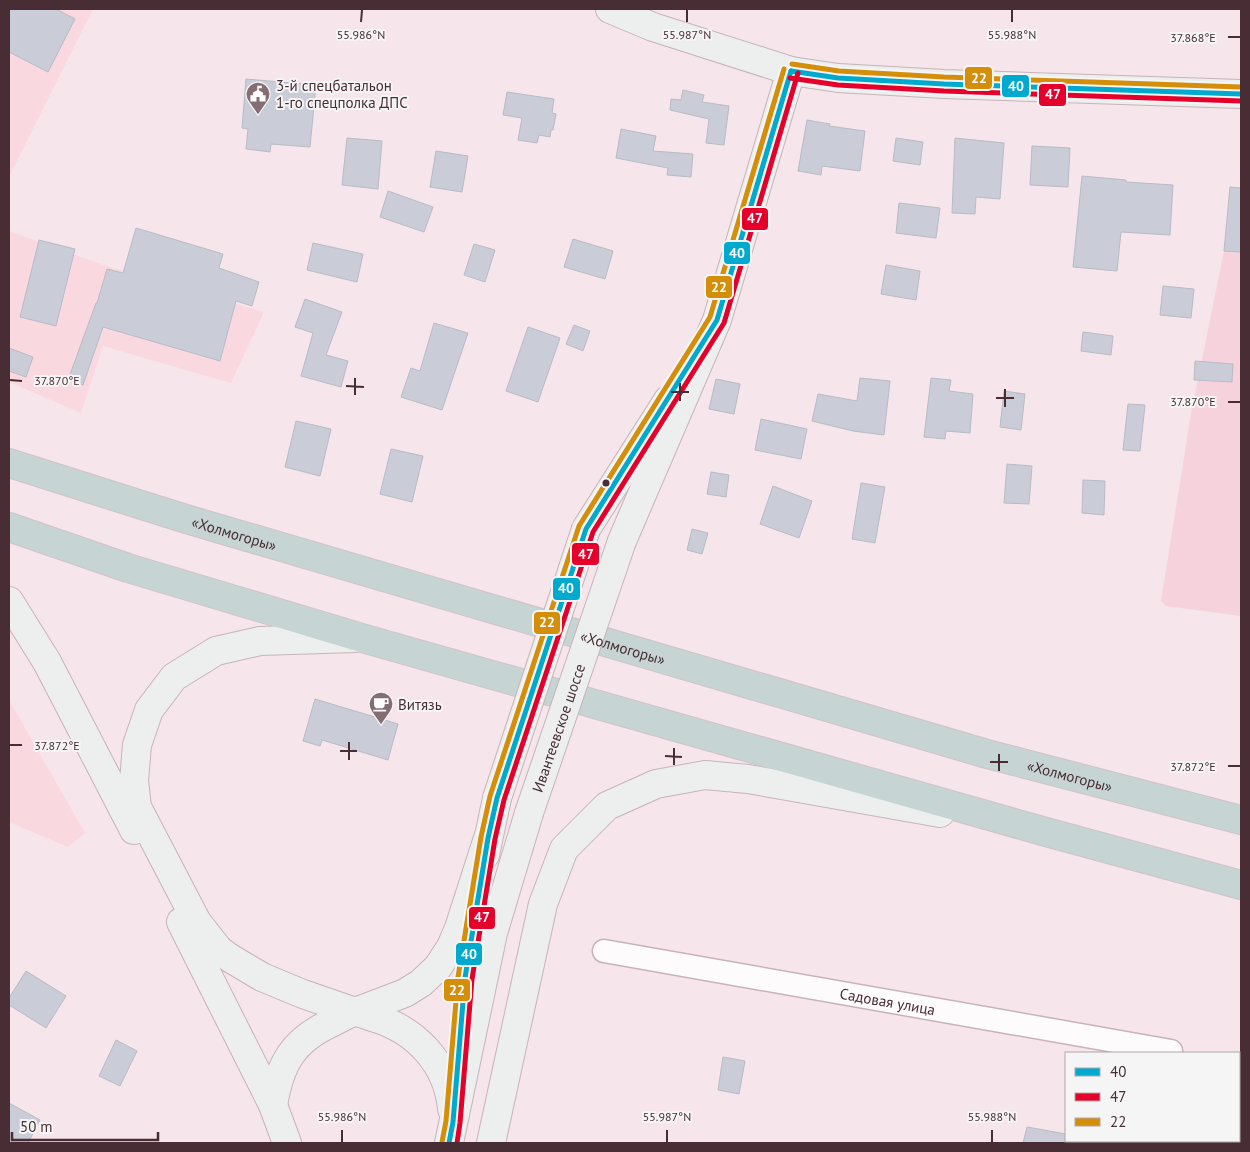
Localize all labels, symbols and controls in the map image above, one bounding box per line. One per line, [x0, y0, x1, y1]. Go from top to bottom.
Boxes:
text: 55.986°N [337, 27, 385, 42]
text: 55.987°N [663, 27, 711, 42]
text: 55.988°N [988, 27, 1036, 42]
text: 37.868°E [1170, 30, 1216, 45]
line badge: 22 [964, 66, 993, 90]
text: 22 [971, 69, 987, 87]
line badge: 40 [1001, 74, 1030, 98]
place label: 3-й спецбатальон 1-го спецполка ДПС [276, 76, 408, 112]
text: 40 [1008, 77, 1024, 95]
public building icon: 3-й спецбатальон 1-го спецполка ДПС [245, 81, 271, 115]
line badge: 47 [1038, 83, 1067, 107]
text: 47 [1045, 85, 1061, 103]
line badge: 47 [741, 207, 769, 231]
text: 47 [747, 209, 763, 227]
line badge: 40 [723, 241, 751, 265]
text: 40 [729, 244, 745, 262]
line badge: 22 [705, 275, 733, 299]
text: 22 [711, 278, 727, 296]
text: 37.870°E [34, 373, 80, 388]
text: 37.870°E [1170, 394, 1216, 409]
unlabelled marker [601, 478, 611, 488]
street label: «Холмогоры» [190, 512, 279, 555]
line badge: 47 [571, 542, 600, 566]
text: 47 [578, 545, 594, 563]
line badge: 40 [552, 577, 581, 601]
text: 40 [558, 579, 574, 597]
line badge: 22 [533, 611, 561, 635]
text: 22 [539, 613, 555, 631]
street label: «Холмогоры» [578, 626, 668, 669]
street label: Ивантеевское шоссе [527, 661, 589, 795]
cafe icon: Витязь [368, 691, 394, 725]
place label: Витязь [398, 695, 442, 714]
text: 37.872°E [34, 738, 80, 753]
street label: «Холмогоры» [1025, 755, 1115, 796]
text: 37.872°E [1170, 759, 1216, 774]
line badge: 47 [468, 906, 496, 930]
text: 47 [474, 908, 490, 926]
line badge: 40 [455, 942, 483, 966]
text: 40 [461, 945, 477, 963]
line badge: 22 [443, 978, 471, 1002]
text: 22 [449, 981, 465, 999]
street label: Садовая улица [838, 983, 937, 1019]
legend [1065, 1052, 1240, 1142]
text: 40 [1110, 1062, 1126, 1081]
text: 47 [1110, 1087, 1126, 1106]
text: 55.986°N [318, 1109, 366, 1124]
text: 55.987°N [643, 1109, 691, 1124]
text: 55.988°N [968, 1109, 1016, 1124]
scale bar [12, 1110, 159, 1142]
text: 22 [1110, 1112, 1126, 1131]
text: 50 m [20, 1117, 53, 1136]

